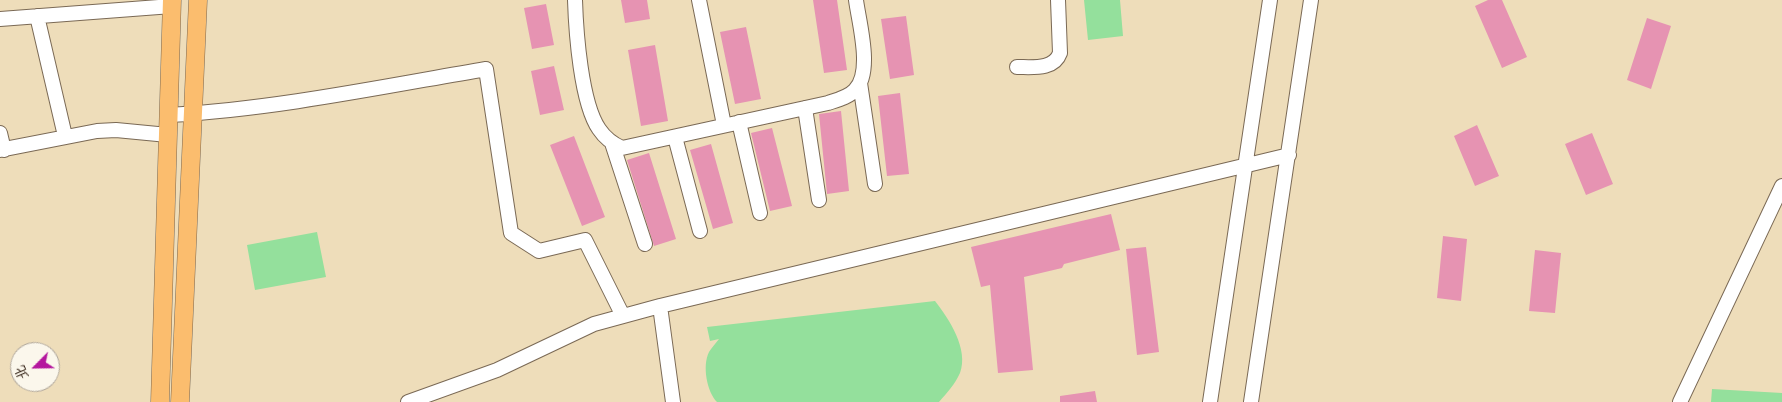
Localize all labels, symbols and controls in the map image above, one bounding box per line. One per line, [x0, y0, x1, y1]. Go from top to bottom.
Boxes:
north arrow [10, 342, 60, 392]
text: 北 [9, 362, 35, 383]

